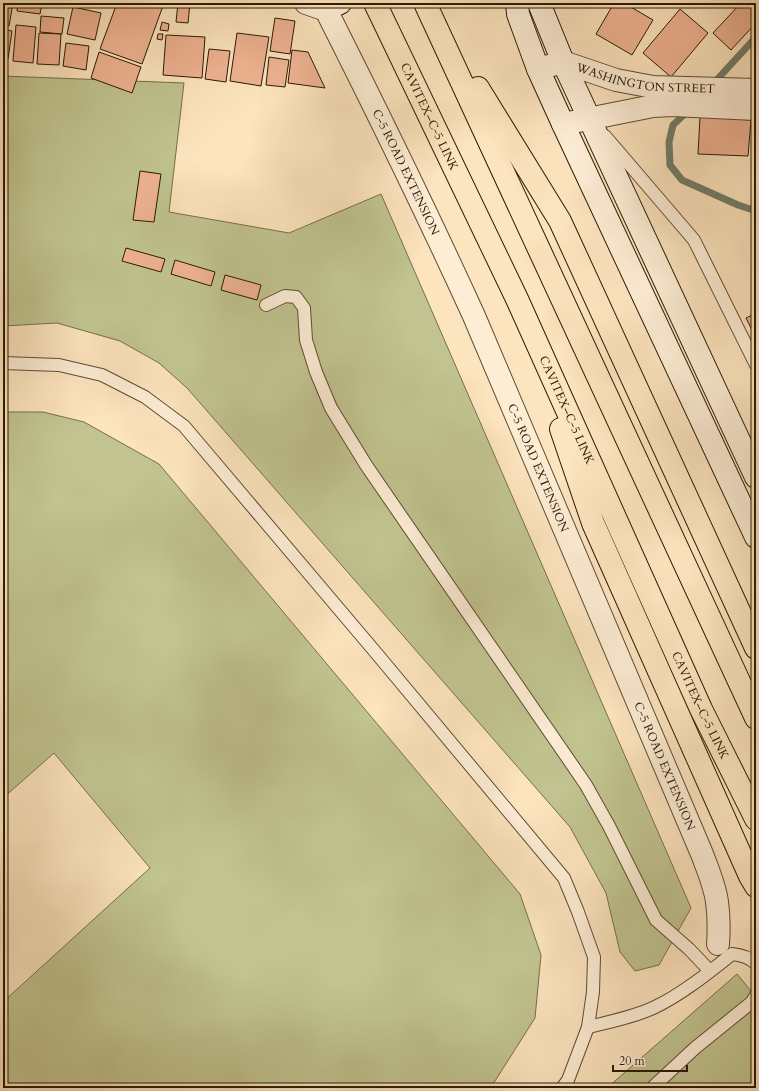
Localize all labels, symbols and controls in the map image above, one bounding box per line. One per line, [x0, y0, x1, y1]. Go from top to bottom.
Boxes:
street label: WASHINGTON STREET [573, 59, 715, 97]
street label: CAVITEX–C-5 LINK [397, 60, 462, 173]
street label: C-5 ROAD EXTENSION [369, 106, 444, 238]
street label: CAVITEX–C-5 LINK [535, 353, 598, 467]
street label: C-5 ROAD EXTENSION [504, 401, 573, 535]
street label: CAVITEX–C-5 LINK [668, 649, 733, 762]
street label: C-5 ROAD EXTENSION [630, 699, 699, 834]
scale bar [613, 1047, 687, 1073]
text: 20 m [619, 1053, 646, 1069]

